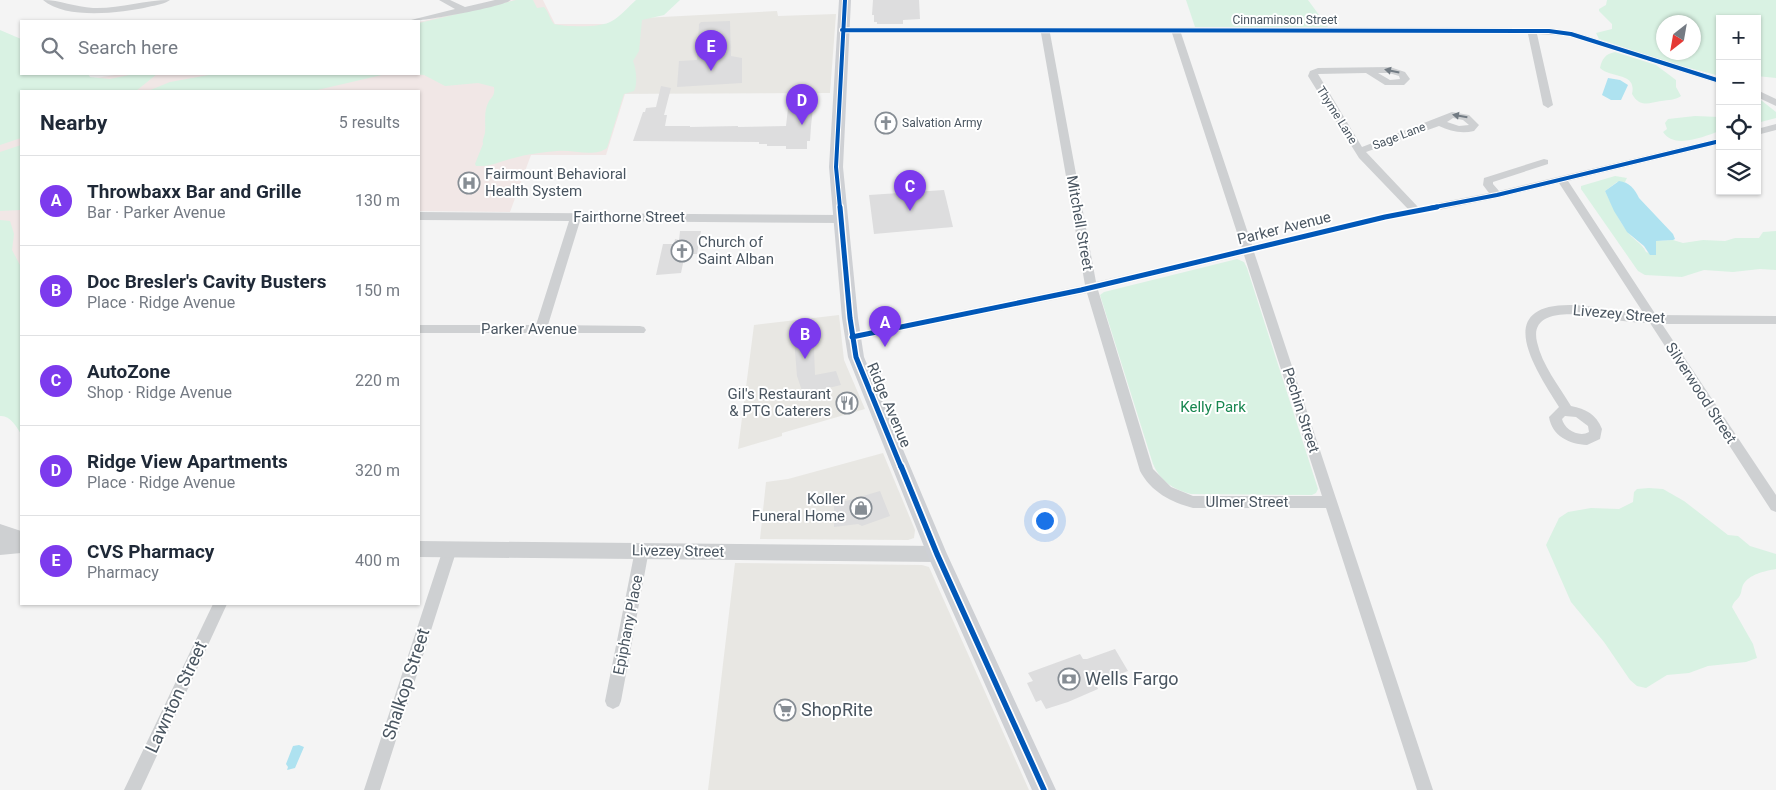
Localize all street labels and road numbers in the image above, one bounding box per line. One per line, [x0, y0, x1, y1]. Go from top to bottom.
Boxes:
street label: Cinnaminson Street [1233, 13, 1338, 27]
street label: Thyme Lane [1314, 84, 1360, 146]
street label: Sage Lane [1370, 119, 1428, 153]
street label: Mitchell Street [1063, 174, 1097, 272]
street label: Fairthorne Street [573, 208, 685, 226]
street label: Parker Avenue [1235, 208, 1333, 248]
street label: Livezey Street [1572, 301, 1666, 327]
street label: Parker Avenue [481, 320, 577, 338]
street label: Silverwood Street [1662, 339, 1740, 447]
street label: Ridge Avenue [863, 360, 915, 450]
street label: Pechin Street [1279, 365, 1323, 455]
street label: Ulmer Street [1206, 493, 1289, 511]
street label: Livezey Street [632, 541, 724, 561]
street label: Epiphany Place [609, 573, 647, 677]
street label: Shalkop Street [378, 625, 434, 742]
street label: Lawnton Street [140, 638, 211, 756]

